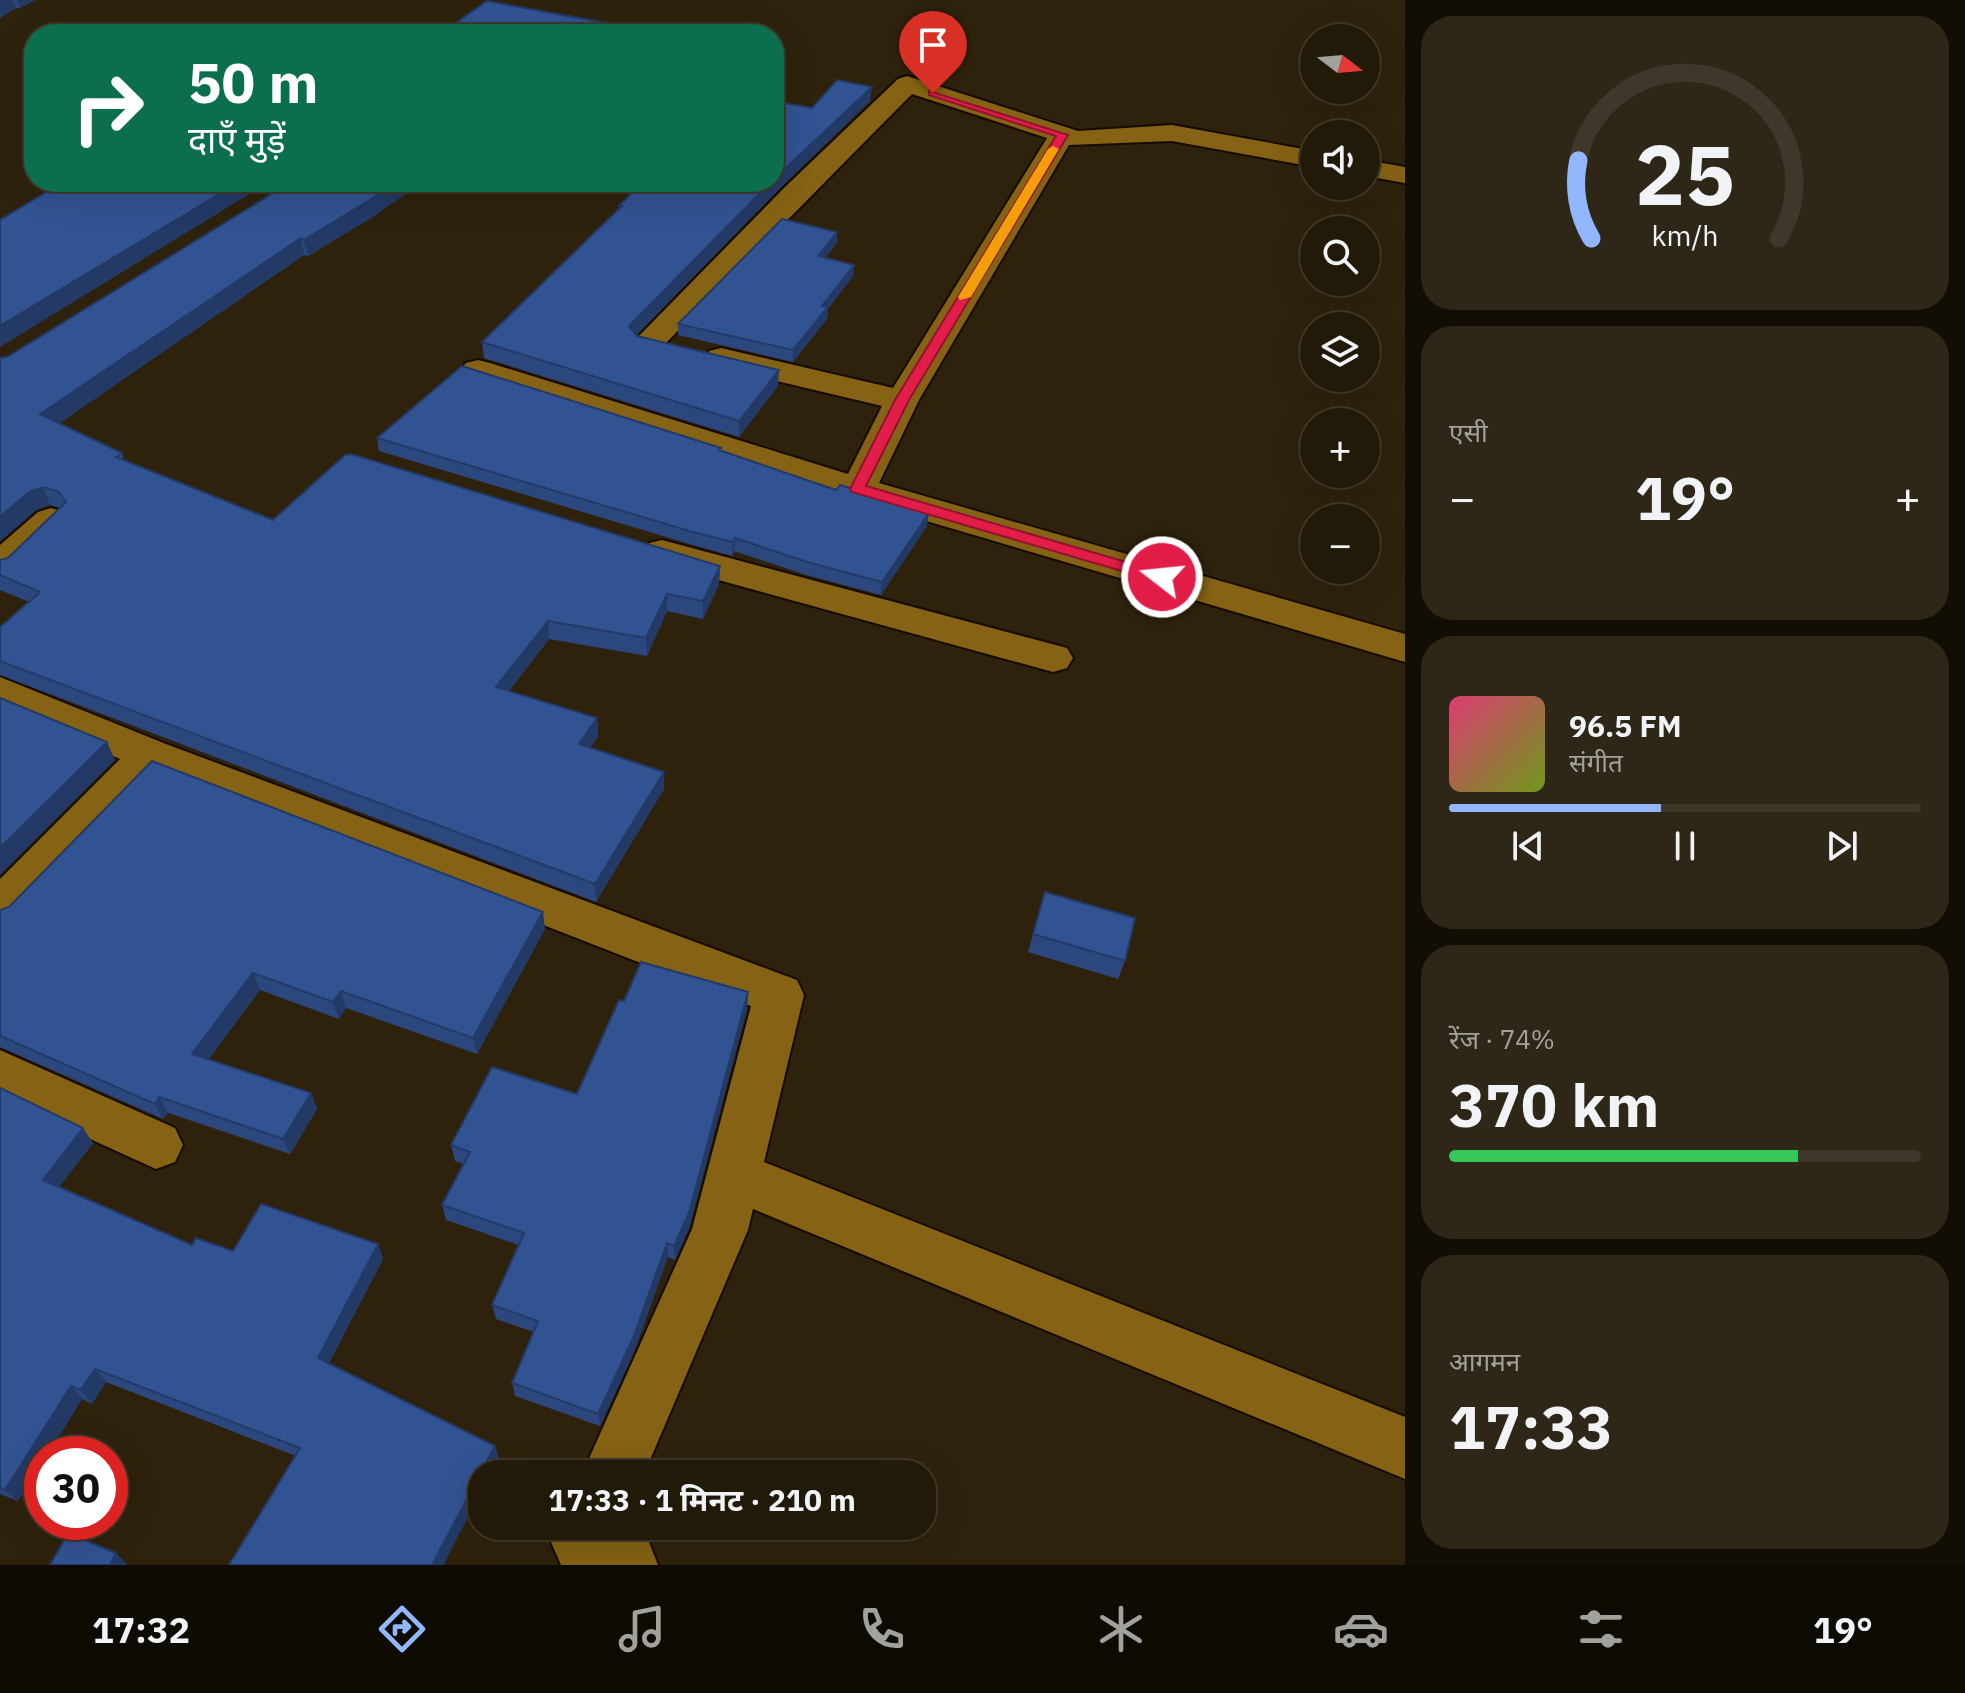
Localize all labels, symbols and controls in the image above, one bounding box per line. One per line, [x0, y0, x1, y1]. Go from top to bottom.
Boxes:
pin [899, 11, 967, 93]
icon: arrive [911, 23, 955, 67]
north arrow [1300, 24, 1380, 104]
map controls [1300, 24, 1380, 584]
text: 50 m [188, 46, 318, 118]
icon: right [56, 56, 160, 160]
text: दाएँ मुड़ें [188, 116, 286, 163]
text: 25 [1635, 119, 1735, 227]
button: sound [1300, 120, 1380, 200]
button: search [1300, 216, 1380, 296]
text: km/h [1651, 217, 1719, 254]
button: layers [1300, 312, 1380, 392]
button: + [1300, 408, 1380, 488]
text: एसी [1449, 415, 1488, 449]
text: 19° [1635, 458, 1735, 537]
text: − [1449, 469, 1475, 526]
text: + [1895, 469, 1921, 526]
button: − [1300, 504, 1380, 584]
position arrow [1120, 535, 1204, 619]
text: 96.5 FM [1569, 706, 1682, 745]
text: संगीत [1569, 745, 1623, 779]
icon: previous [1506, 824, 1550, 868]
icon: pause [1663, 824, 1707, 868]
icon: next [1820, 824, 1864, 868]
text: रेंज · 74% [1449, 1022, 1555, 1056]
text: 370 km [1449, 1065, 1659, 1144]
text: आगमन [1449, 1344, 1520, 1378]
text: 17:33 [1449, 1387, 1613, 1466]
speed limit sign: 30 [24, 1436, 128, 1540]
text: 17:33 · 1 मिनट · 210 m [548, 1480, 856, 1519]
icon: directions [374, 1601, 430, 1657]
icon: music [614, 1601, 670, 1657]
icon: phone [854, 1601, 910, 1657]
icon: climate [1093, 1601, 1149, 1657]
icon: car [1333, 1601, 1389, 1657]
icon: filters [1573, 1601, 1629, 1657]
text: 17:32 [92, 1606, 190, 1653]
text: 19° [1813, 1606, 1873, 1653]

